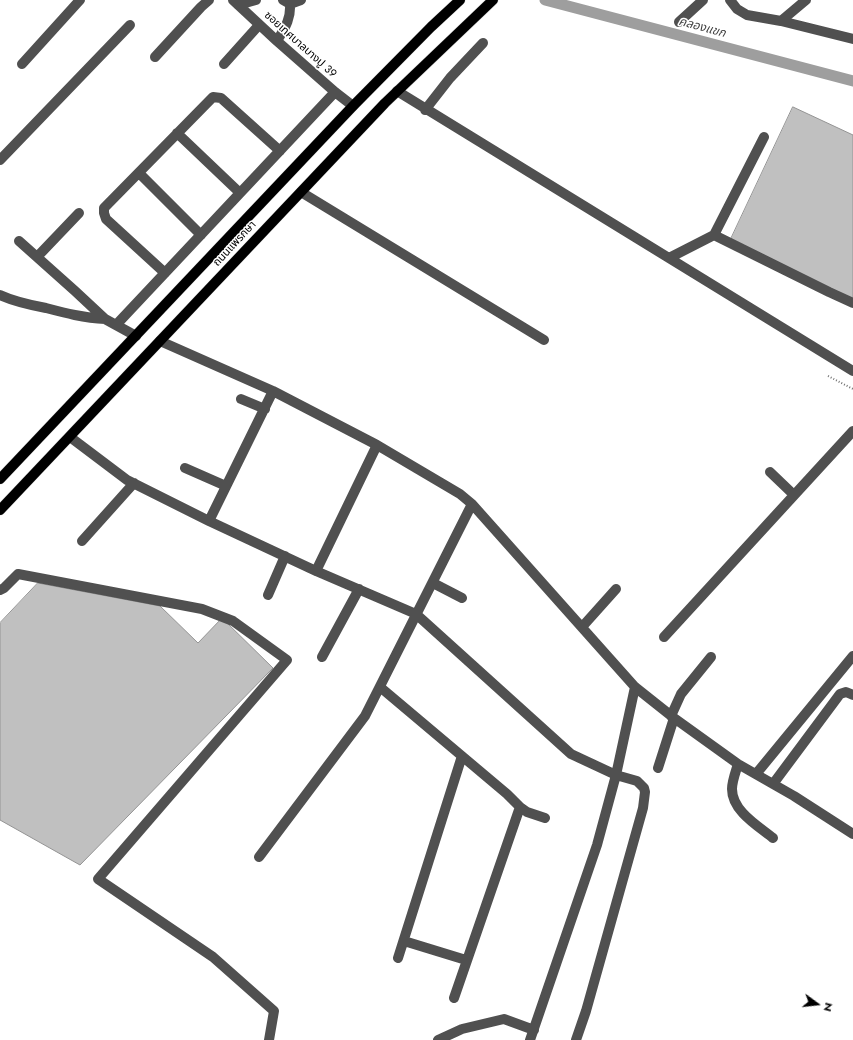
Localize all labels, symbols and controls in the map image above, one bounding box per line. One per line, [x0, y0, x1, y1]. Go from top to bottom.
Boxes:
street label: ซอยเทศบาลบางปู 39 [261, 9, 339, 81]
water label: คลองแขก [677, 15, 727, 41]
street label: ถนนแพรกษา [211, 219, 259, 269]
north arrow [797, 984, 837, 1024]
text: N [820, 1001, 837, 1013]

